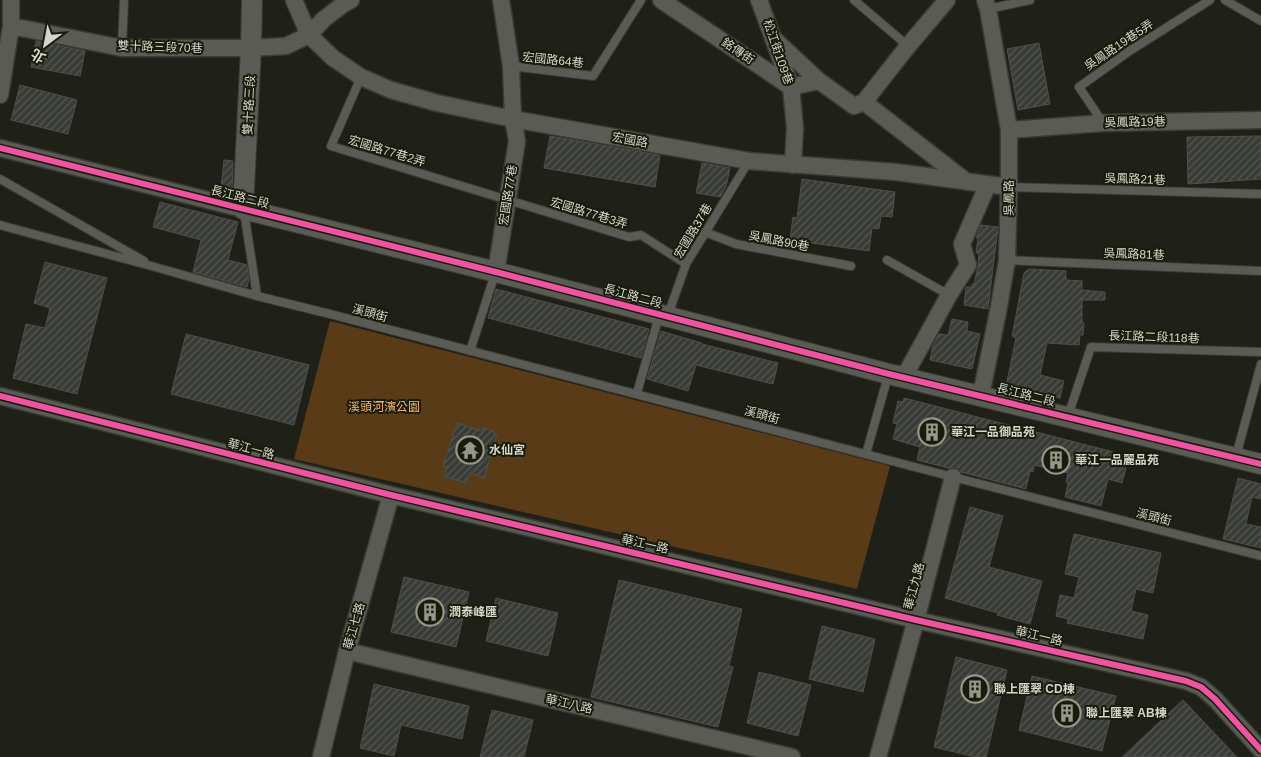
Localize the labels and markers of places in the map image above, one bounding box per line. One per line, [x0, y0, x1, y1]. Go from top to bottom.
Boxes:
building icon: 華江一品御品苑 [917, 417, 947, 447]
place label: 華江一品御品苑 [951, 425, 1035, 439]
temple icon: 水仙宮 [455, 435, 485, 465]
place label: 水仙宮 [489, 443, 525, 457]
building icon: 華江一品麗品苑 [1041, 445, 1071, 475]
place label: 華江一品麗品苑 [1075, 453, 1159, 467]
building icon: 潤泰峰匯 [415, 597, 445, 627]
place label: 潤泰峰匯 [449, 605, 497, 619]
building icon: 聯上匯翠 CD棟 [960, 674, 990, 704]
place label: 聯上匯翠 CD棟 [994, 682, 1075, 696]
building icon: 聯上匯翠 AB棟 [1052, 698, 1082, 728]
place label: 聯上匯翠 AB棟 [1086, 706, 1167, 720]

